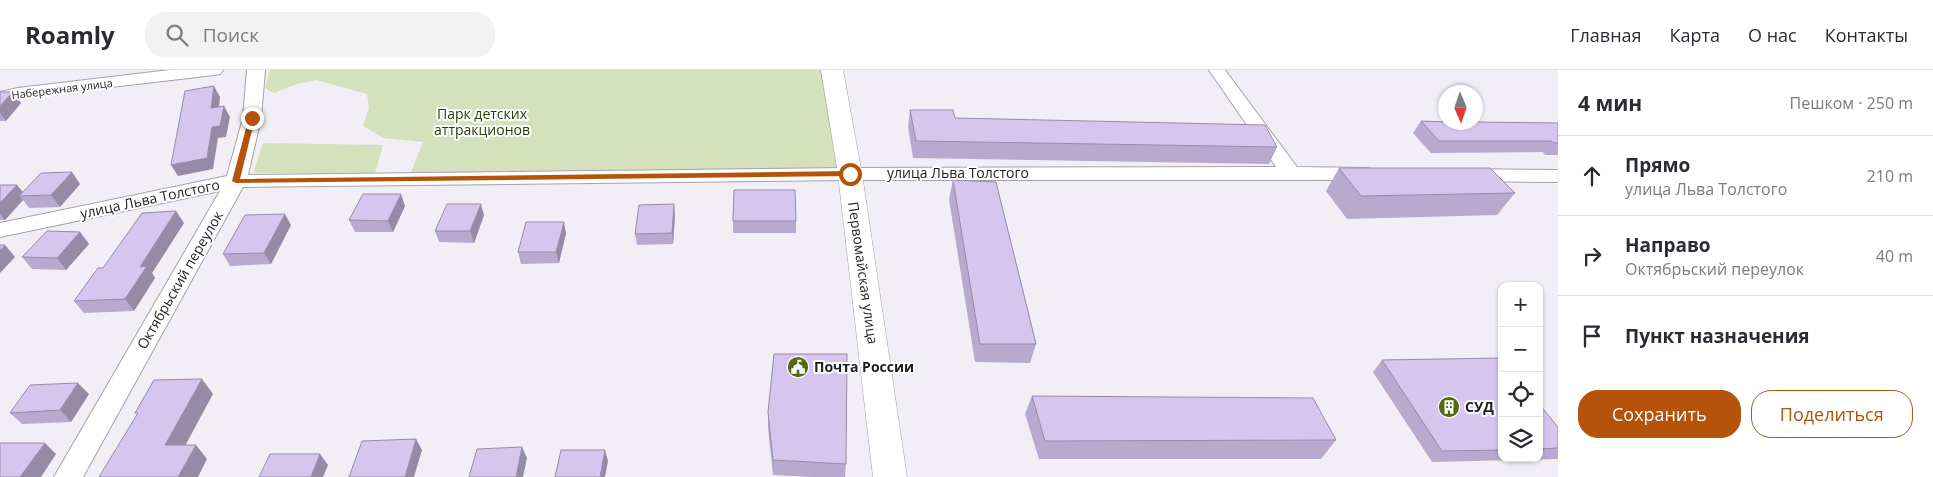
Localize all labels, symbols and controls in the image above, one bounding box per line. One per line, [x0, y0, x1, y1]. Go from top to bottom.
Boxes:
search box [145, 12, 495, 57]
text: Roamly [25, 18, 115, 51]
icon: search [163, 21, 191, 49]
text: Поиск [203, 22, 259, 48]
text: Главная [1570, 23, 1642, 47]
text: Карта [1670, 23, 1720, 47]
text: О нас [1748, 23, 1797, 47]
text: Контакты [1825, 23, 1908, 47]
street label: Набережная улица [11, 75, 113, 102]
north arrow [1438, 85, 1483, 130]
text: 4 мин [1578, 89, 1642, 117]
text: Пешком · 250 m [1790, 92, 1913, 114]
park label: Парк детских аттракционов [434, 104, 530, 139]
route end [241, 107, 264, 130]
text: Прямо [1625, 152, 1690, 178]
icon: ahead [1578, 162, 1606, 190]
route start [839, 163, 862, 186]
street label: улица Льва Толстого [887, 163, 1029, 182]
text: 210 m [1867, 165, 1913, 187]
street label: улица Льва Толстого [78, 174, 221, 223]
text: улица Льва Толстого [1625, 178, 1787, 200]
street label: Первомайская улица [844, 201, 883, 345]
street label: Октябрьский переулок [132, 207, 227, 352]
text: Направо [1625, 232, 1711, 258]
icon: right [1578, 242, 1606, 270]
text: 40 m [1876, 245, 1913, 267]
text: Октябрьский переулок [1625, 258, 1804, 280]
map controls [1498, 282, 1543, 462]
button: + [1498, 282, 1543, 327]
icon: arrive [1578, 322, 1606, 350]
text: Пункт назначения [1625, 323, 1810, 349]
button: − [1498, 327, 1543, 372]
public building icon: Почта России [786, 355, 810, 379]
place label: Почта России [814, 357, 914, 376]
button: locate [1498, 372, 1543, 417]
button: Сохранить [1578, 390, 1741, 438]
button: Поделиться [1751, 390, 1913, 438]
building icon: СУД [1437, 395, 1461, 419]
place label: СУД [1465, 397, 1494, 416]
button: layers [1498, 417, 1543, 462]

